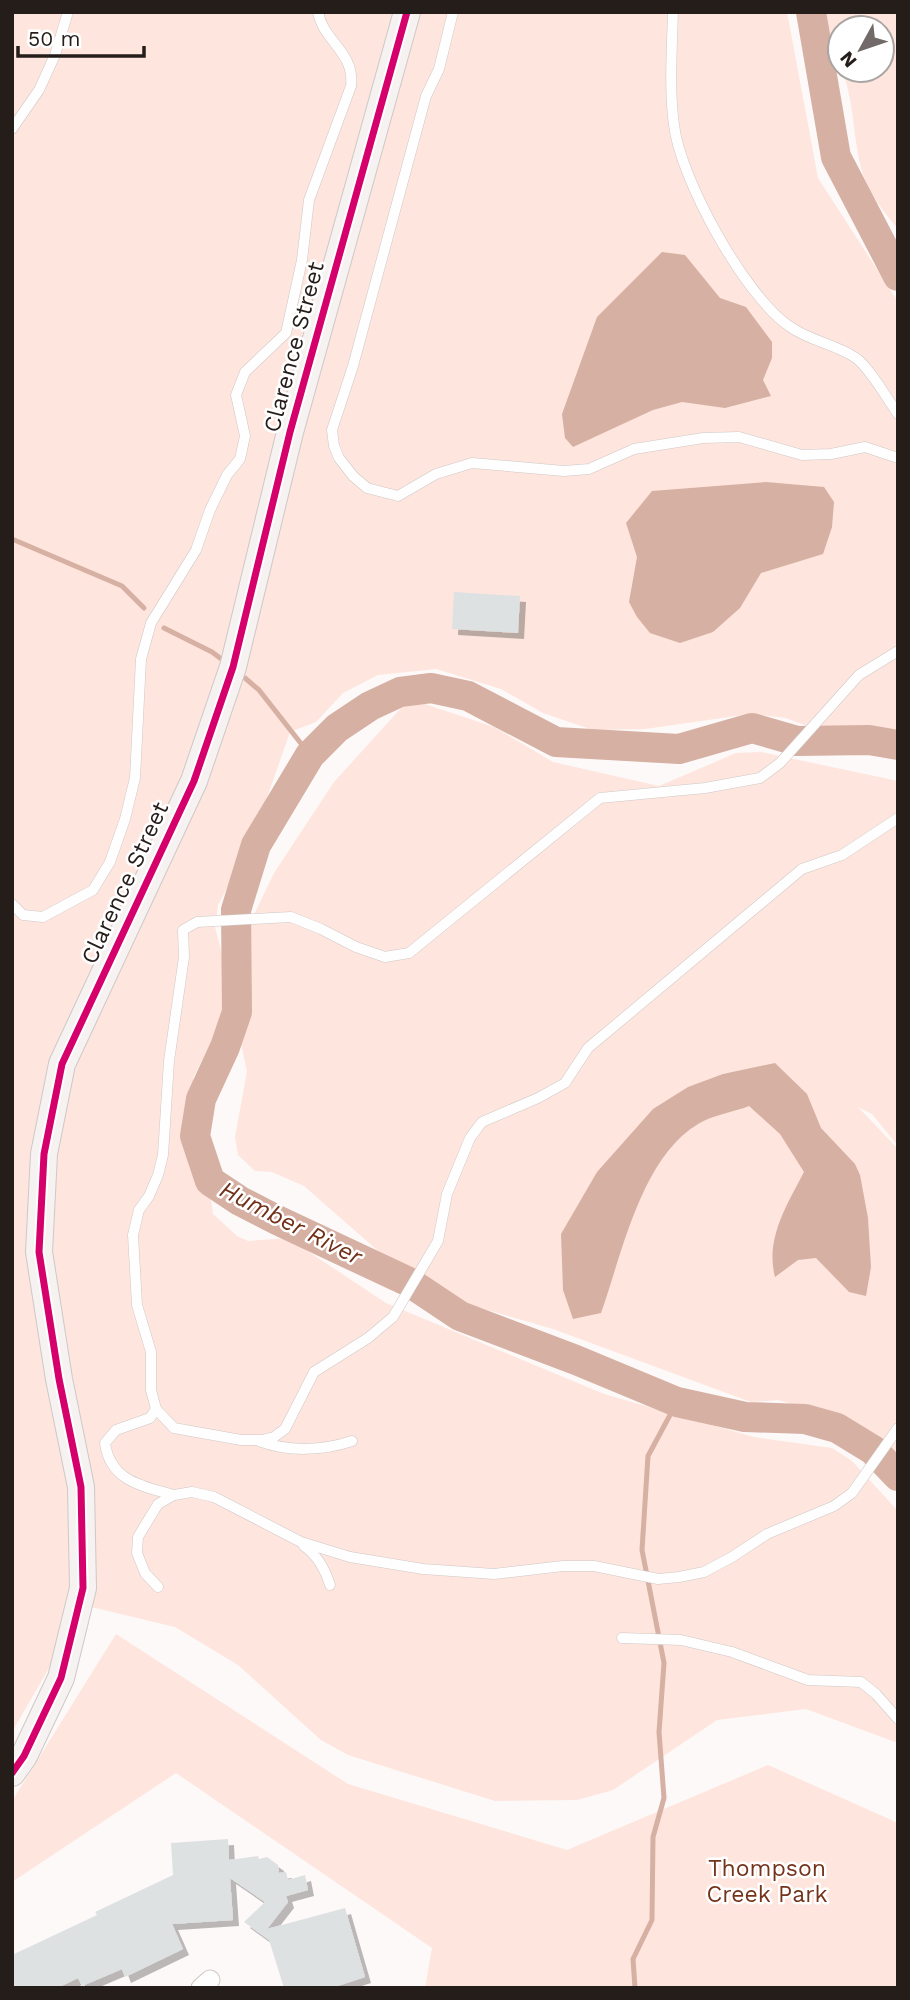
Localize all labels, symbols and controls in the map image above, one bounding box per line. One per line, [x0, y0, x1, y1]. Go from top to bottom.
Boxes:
scale bar [18, 14, 144, 58]
north arrow [826, 14, 896, 84]
text: 50 m [28, 26, 80, 51]
text: N [835, 47, 862, 72]
street label: Clarence Street [258, 258, 330, 435]
street label: Clarence Street [76, 797, 174, 968]
water label: Humber River [215, 1175, 368, 1272]
park label: Thompson Creek Park [706, 1855, 828, 1908]

